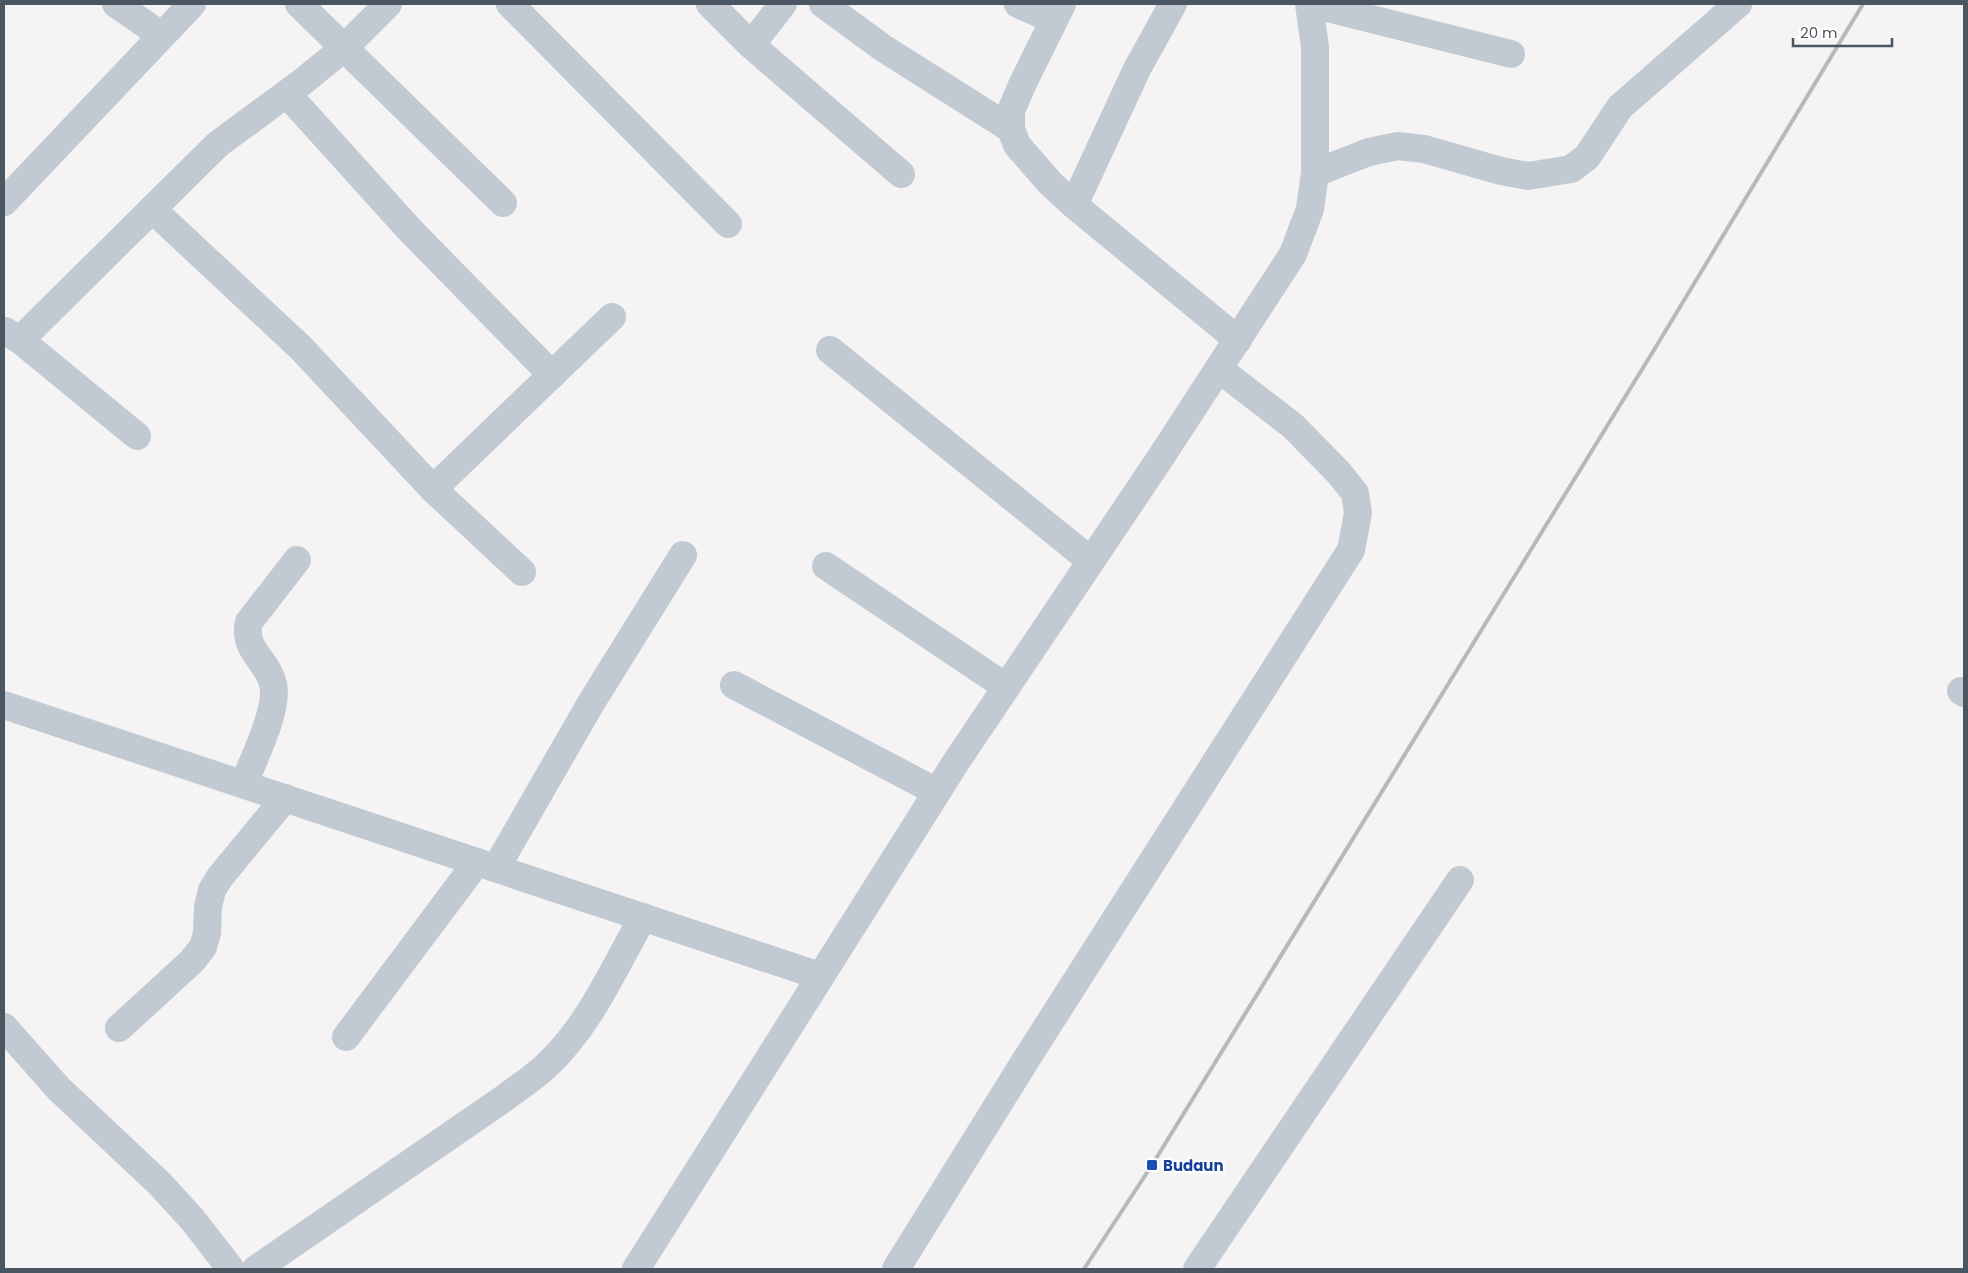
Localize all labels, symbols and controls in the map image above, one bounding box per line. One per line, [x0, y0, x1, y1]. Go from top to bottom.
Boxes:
scale bar [1793, 15, 1892, 47]
text: 20 m [1800, 22, 1838, 43]
place label: Budaun [1163, 1155, 1224, 1176]
marker: Budaun [1145, 1158, 1159, 1172]

